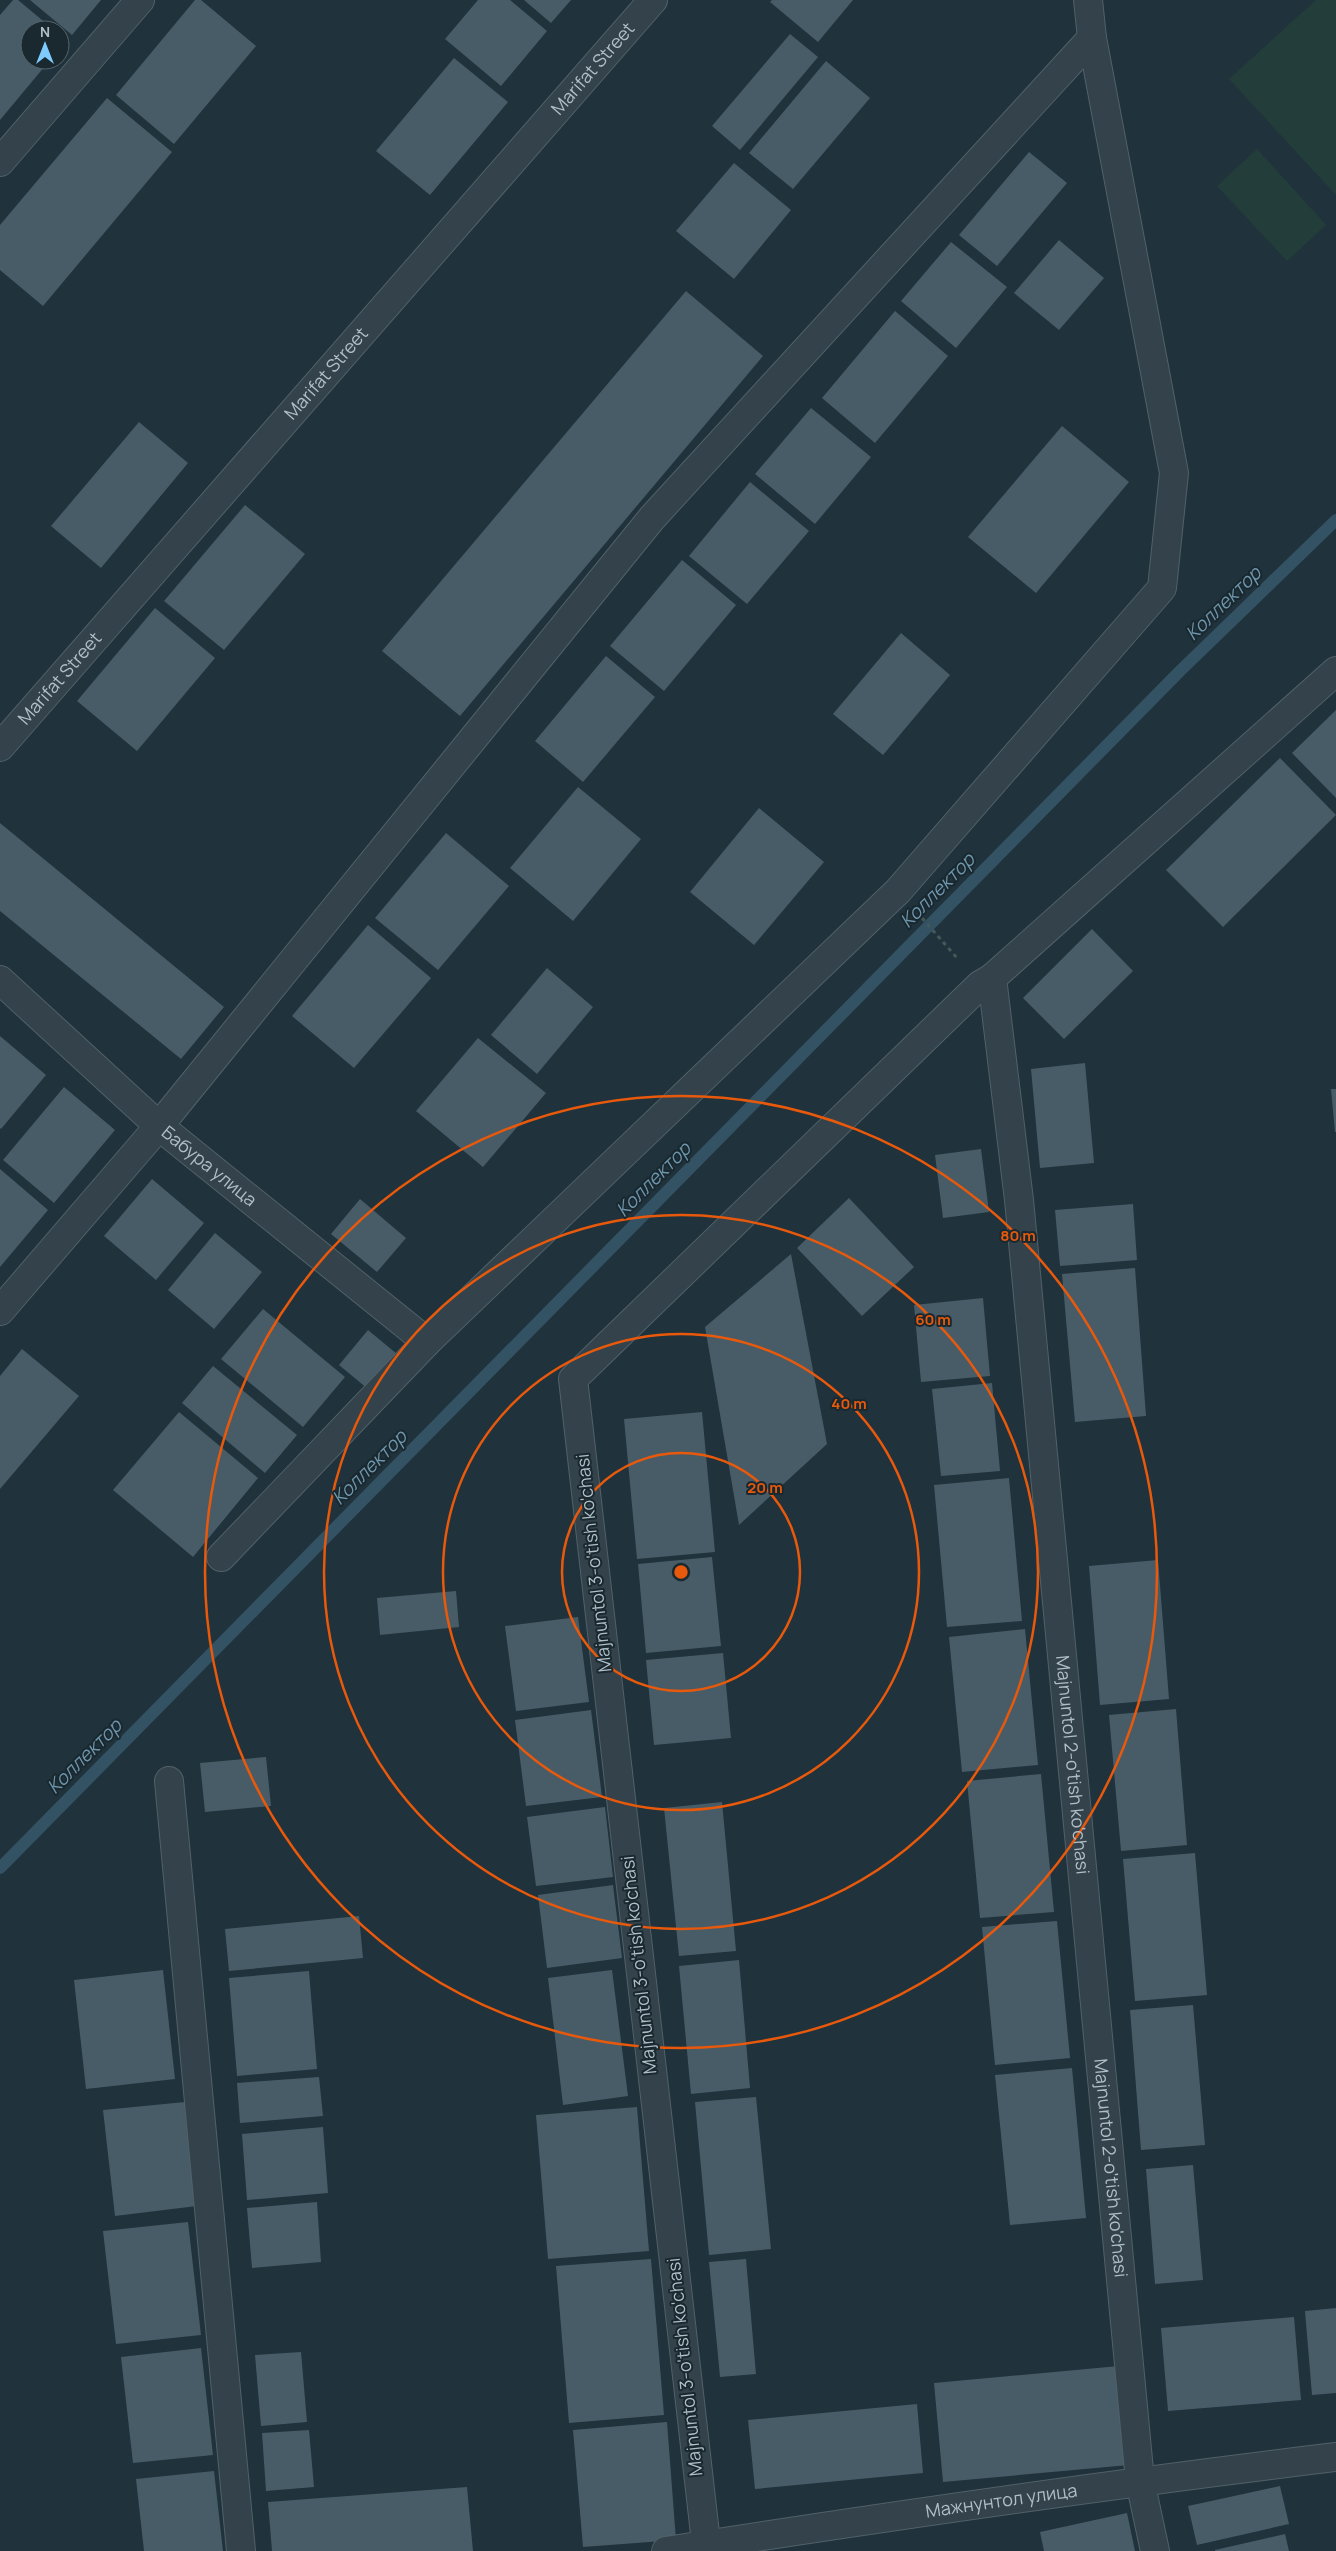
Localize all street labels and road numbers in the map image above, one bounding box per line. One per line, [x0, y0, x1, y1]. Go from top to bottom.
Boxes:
street label: Marifat Street [545, 17, 639, 119]
street label: Marifat Street [279, 321, 373, 424]
street label: Marifat Street [12, 626, 106, 729]
street label: Бабура улица [157, 1120, 262, 1211]
street label: Majnuntol 3-o'tish ko'chasi [570, 1453, 616, 1673]
street label: Majnuntol 2-o'tish ko'chasi [1051, 1654, 1096, 1875]
street label: Majnuntol 3-o'tish ko'chasi [615, 1855, 661, 2075]
street label: Majnuntol 2-o'tish ko'chasi [1089, 2057, 1134, 2279]
street label: Majnuntol 3-o'tish ko'chasi [661, 2257, 707, 2477]
street label: Мажнунтол улица [924, 2478, 1079, 2523]

